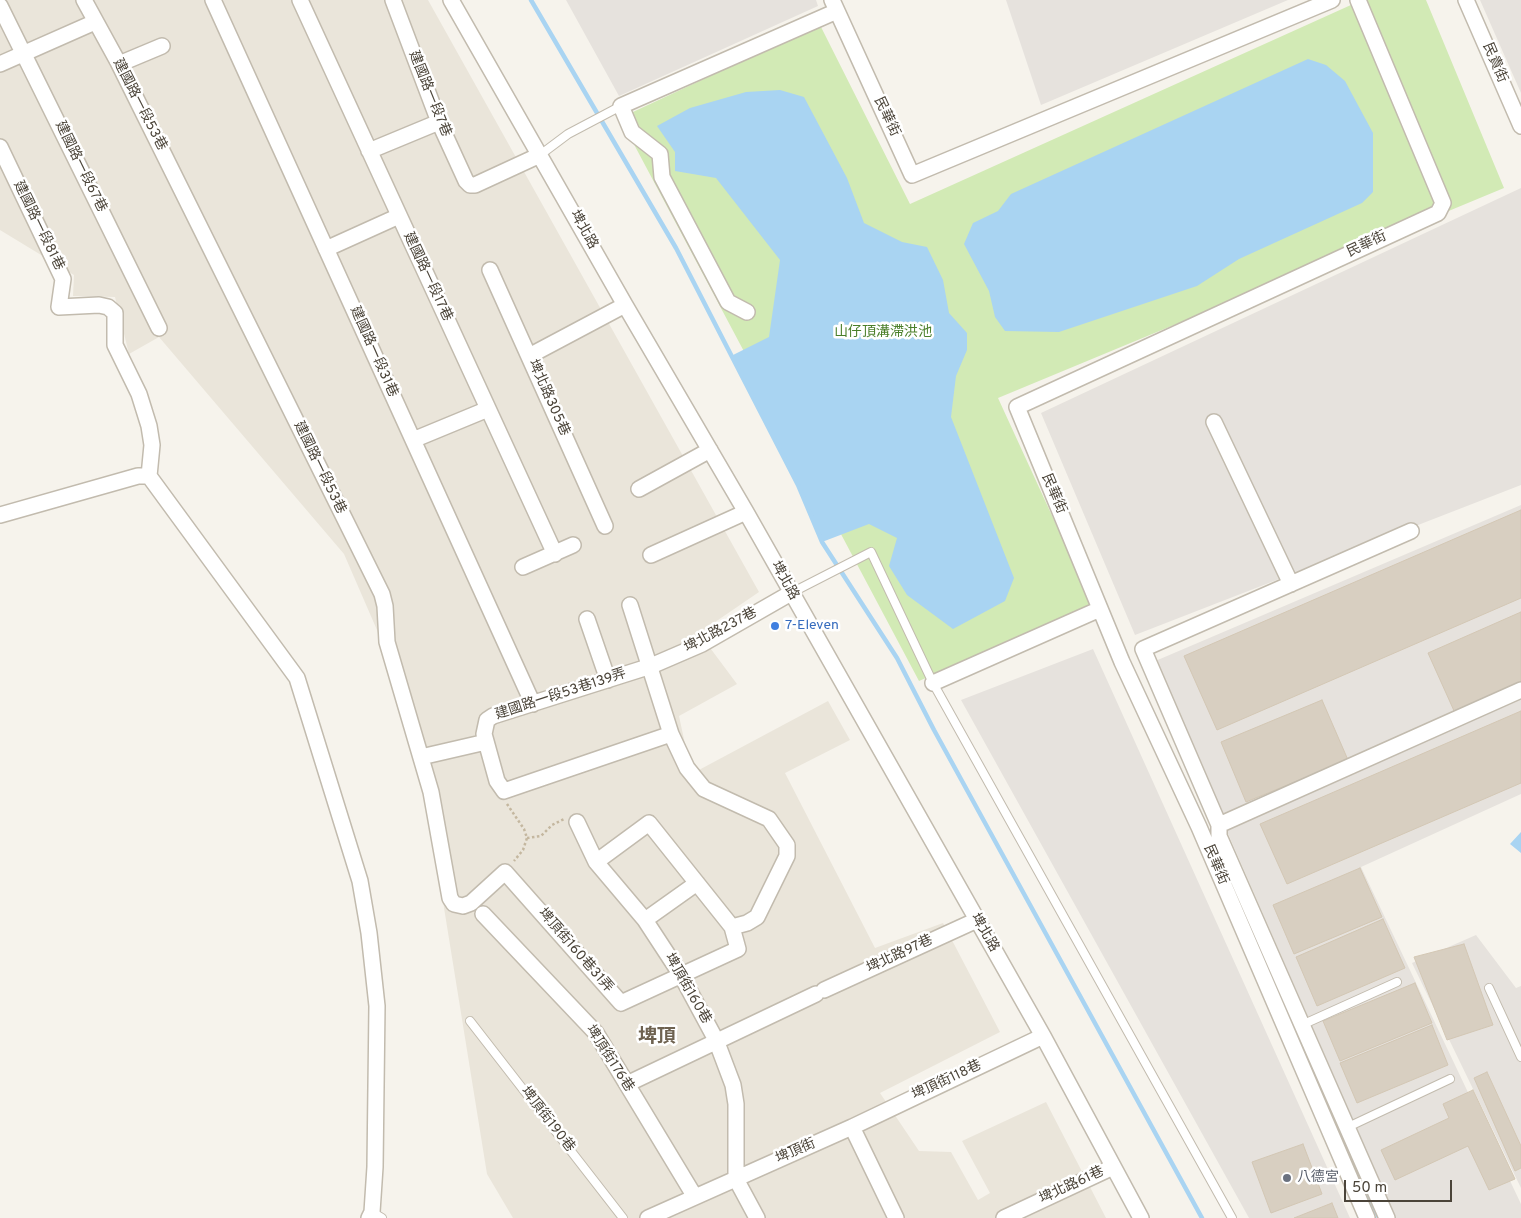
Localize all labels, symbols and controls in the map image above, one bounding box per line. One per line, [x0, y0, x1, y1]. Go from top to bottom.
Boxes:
street label: 民貴街 [1478, 40, 1510, 86]
street label: 建國路一段7巷 [404, 49, 454, 139]
street label: 建國路一段53巷 [109, 56, 169, 154]
street label: 民華街 [870, 94, 902, 140]
street label: 建國路一段67巷 [51, 119, 109, 215]
street label: 建國路一段81巷 [9, 178, 67, 274]
street label: 埤北路 [565, 208, 601, 252]
street label: 民華街 [1344, 229, 1390, 261]
street label: 建國路一段17巷 [399, 230, 455, 324]
street label: 建國路一段31巷 [345, 304, 401, 400]
park label: 山仔頂溝滯洪池 [834, 325, 932, 341]
street label: 埤北路305巷 [524, 357, 572, 439]
street label: 建國路一段53巷 [289, 419, 349, 517]
street label: 民華街 [1037, 471, 1069, 517]
street label: 埤北路 [766, 559, 802, 603]
street label: 埤北路237巷 [682, 605, 760, 657]
place label: 7-Eleven [785, 618, 839, 634]
marker: 7-Eleven [769, 620, 781, 632]
street label: 建國路一段53巷139弄 [493, 666, 629, 724]
street label: 民華街 [1199, 842, 1231, 888]
street label: 埤頂街160巷31弄 [534, 905, 616, 997]
street label: 埤北路 [966, 911, 1002, 955]
street label: 埤北路97巷 [864, 932, 936, 978]
street label: 埤頂街160巷 [660, 951, 714, 1027]
street label: 埤頂街176巷 [581, 1023, 637, 1095]
district label: 埤頂 [638, 1027, 676, 1049]
street label: 埤頂街118巷 [909, 1058, 985, 1104]
street label: 埤頂街190巷 [516, 1084, 578, 1156]
street label: 埤頂街 [773, 1136, 819, 1168]
street label: 埤北路61巷 [1037, 1164, 1107, 1208]
place label: 八德宮 [1297, 1170, 1339, 1186]
scale bar [1346, 1170, 1454, 1202]
marker: 八德宮 [1281, 1172, 1293, 1184]
text: 50 m [1352, 1179, 1387, 1198]

